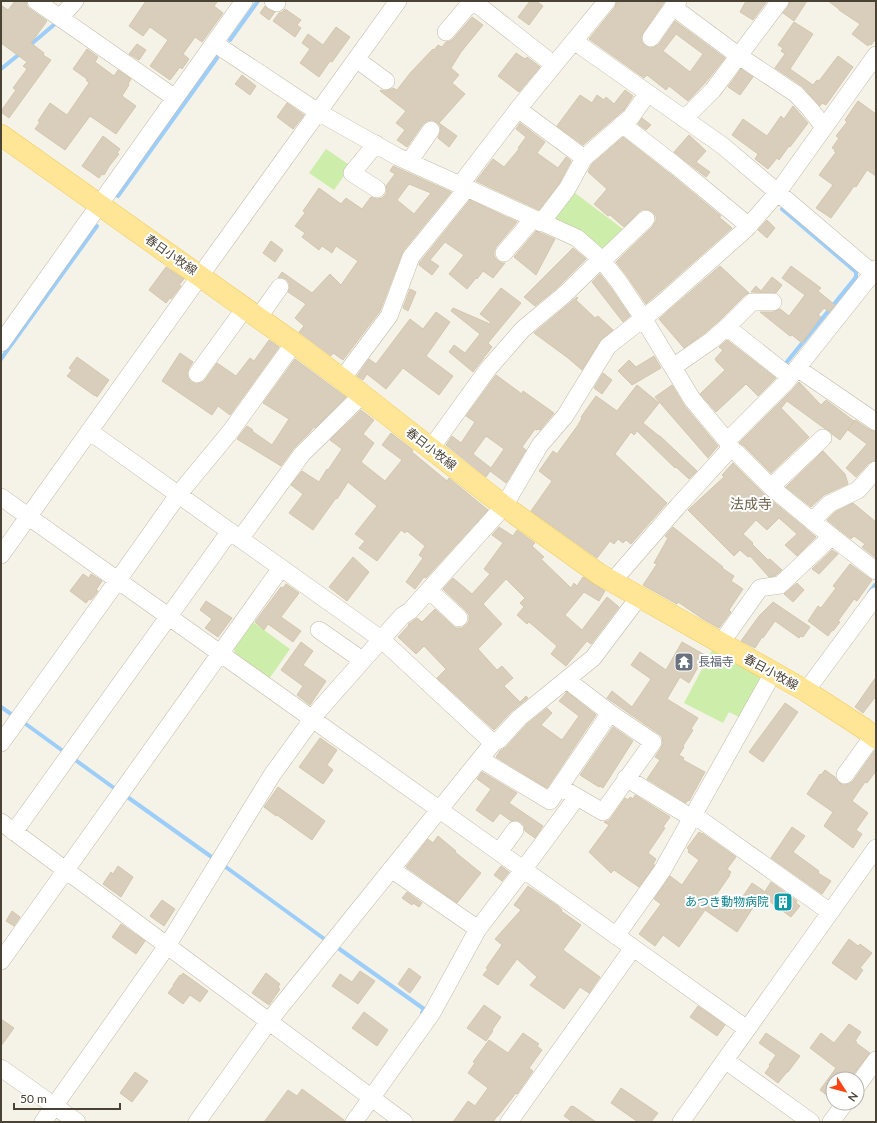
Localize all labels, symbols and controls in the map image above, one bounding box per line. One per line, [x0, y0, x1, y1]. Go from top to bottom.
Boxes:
street label: 春日小牧線 [142, 231, 200, 278]
street label: 春日小牧線 [403, 424, 460, 473]
district label: 法成寺 [730, 495, 772, 512]
street label: 春日小牧線 [741, 650, 801, 693]
temple icon: 長福寺 [673, 651, 695, 673]
place label: 長福寺 [698, 654, 734, 669]
building icon: あつき動物病院 [772, 891, 794, 913]
place label: あつき動物病院 [685, 894, 769, 909]
north arrow [825, 1071, 865, 1111]
scale bar [14, 1085, 120, 1111]
text: N [846, 1090, 861, 1104]
text: 50 m [20, 1091, 47, 1106]

